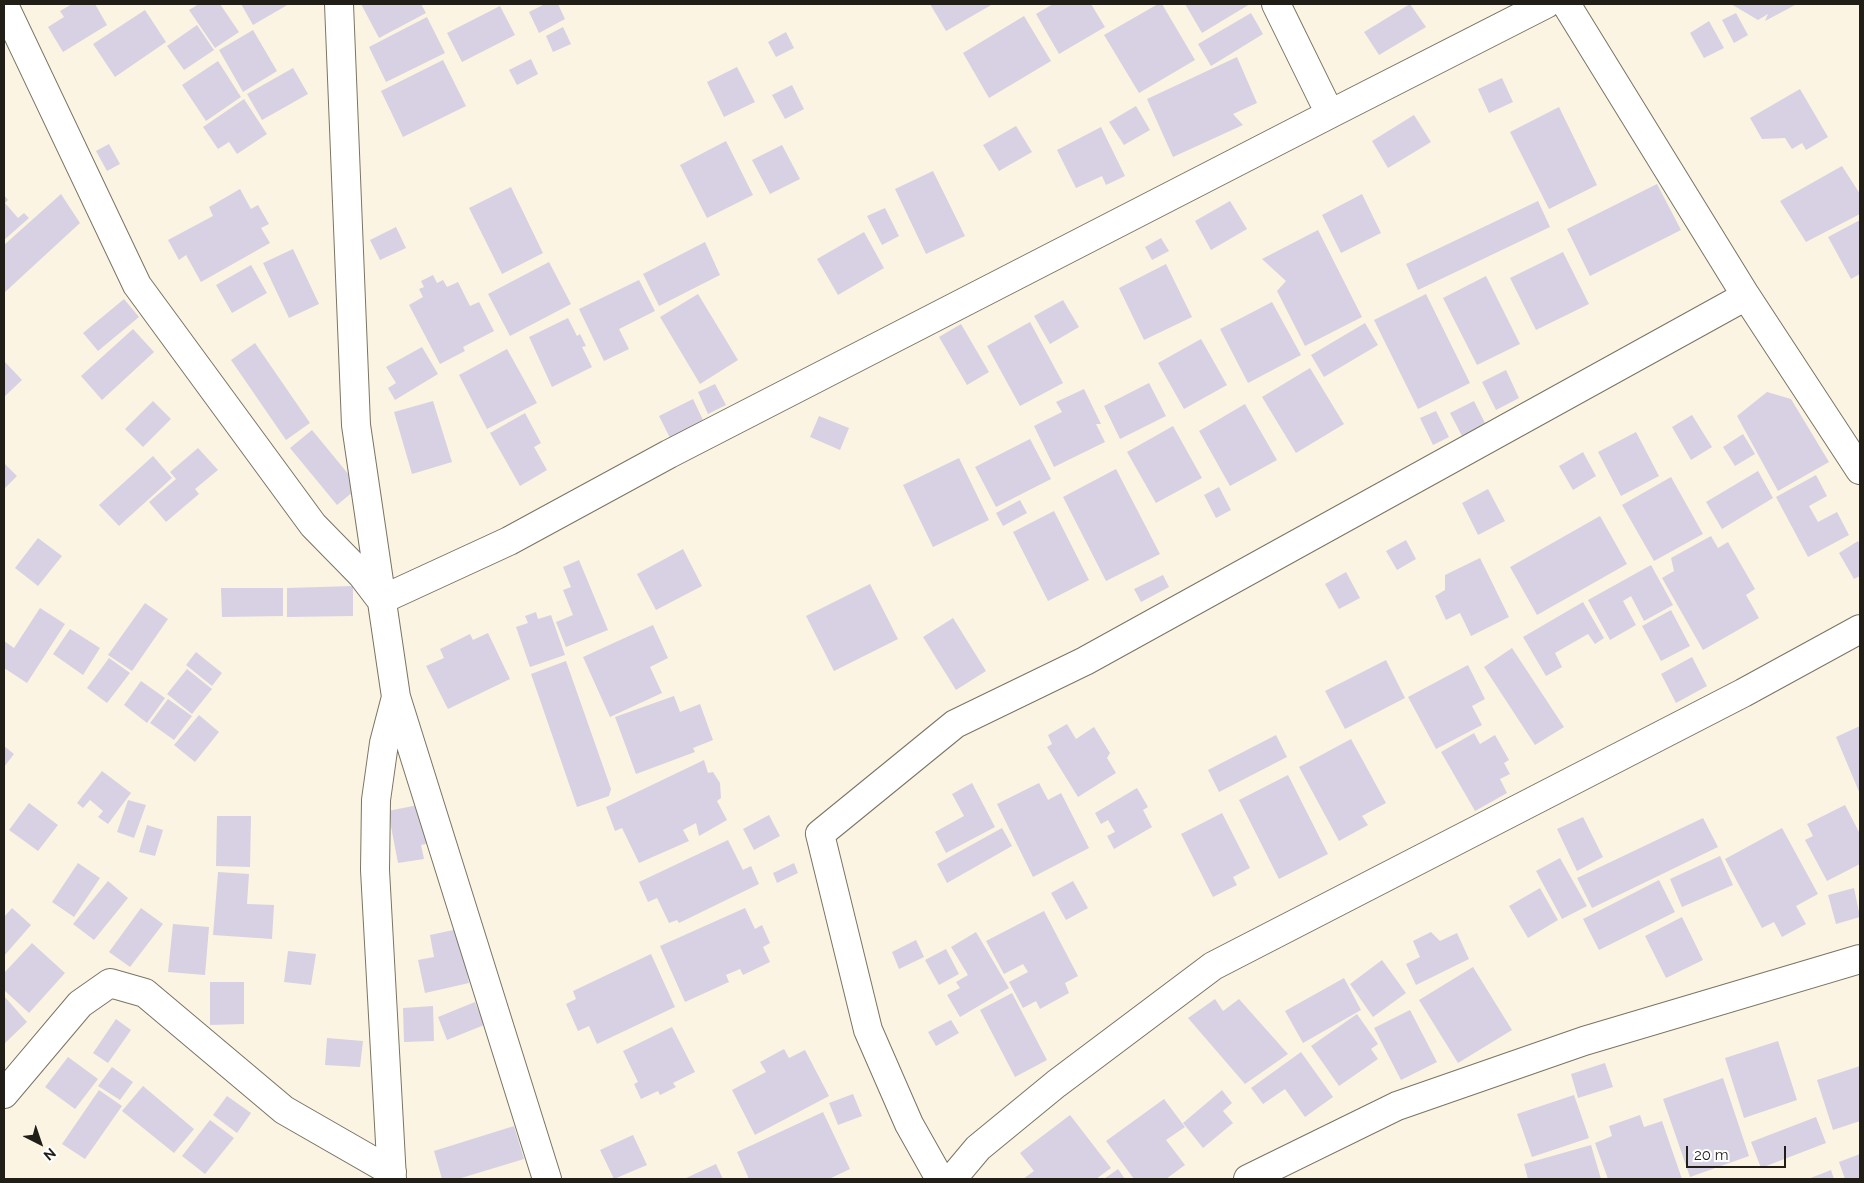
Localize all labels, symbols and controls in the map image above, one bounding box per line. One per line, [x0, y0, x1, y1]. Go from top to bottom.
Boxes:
north arrow [15, 1118, 65, 1168]
scale bar [1689, 1136, 1789, 1168]
text: N [41, 1145, 59, 1164]
text: 20 m [1694, 1146, 1729, 1164]

